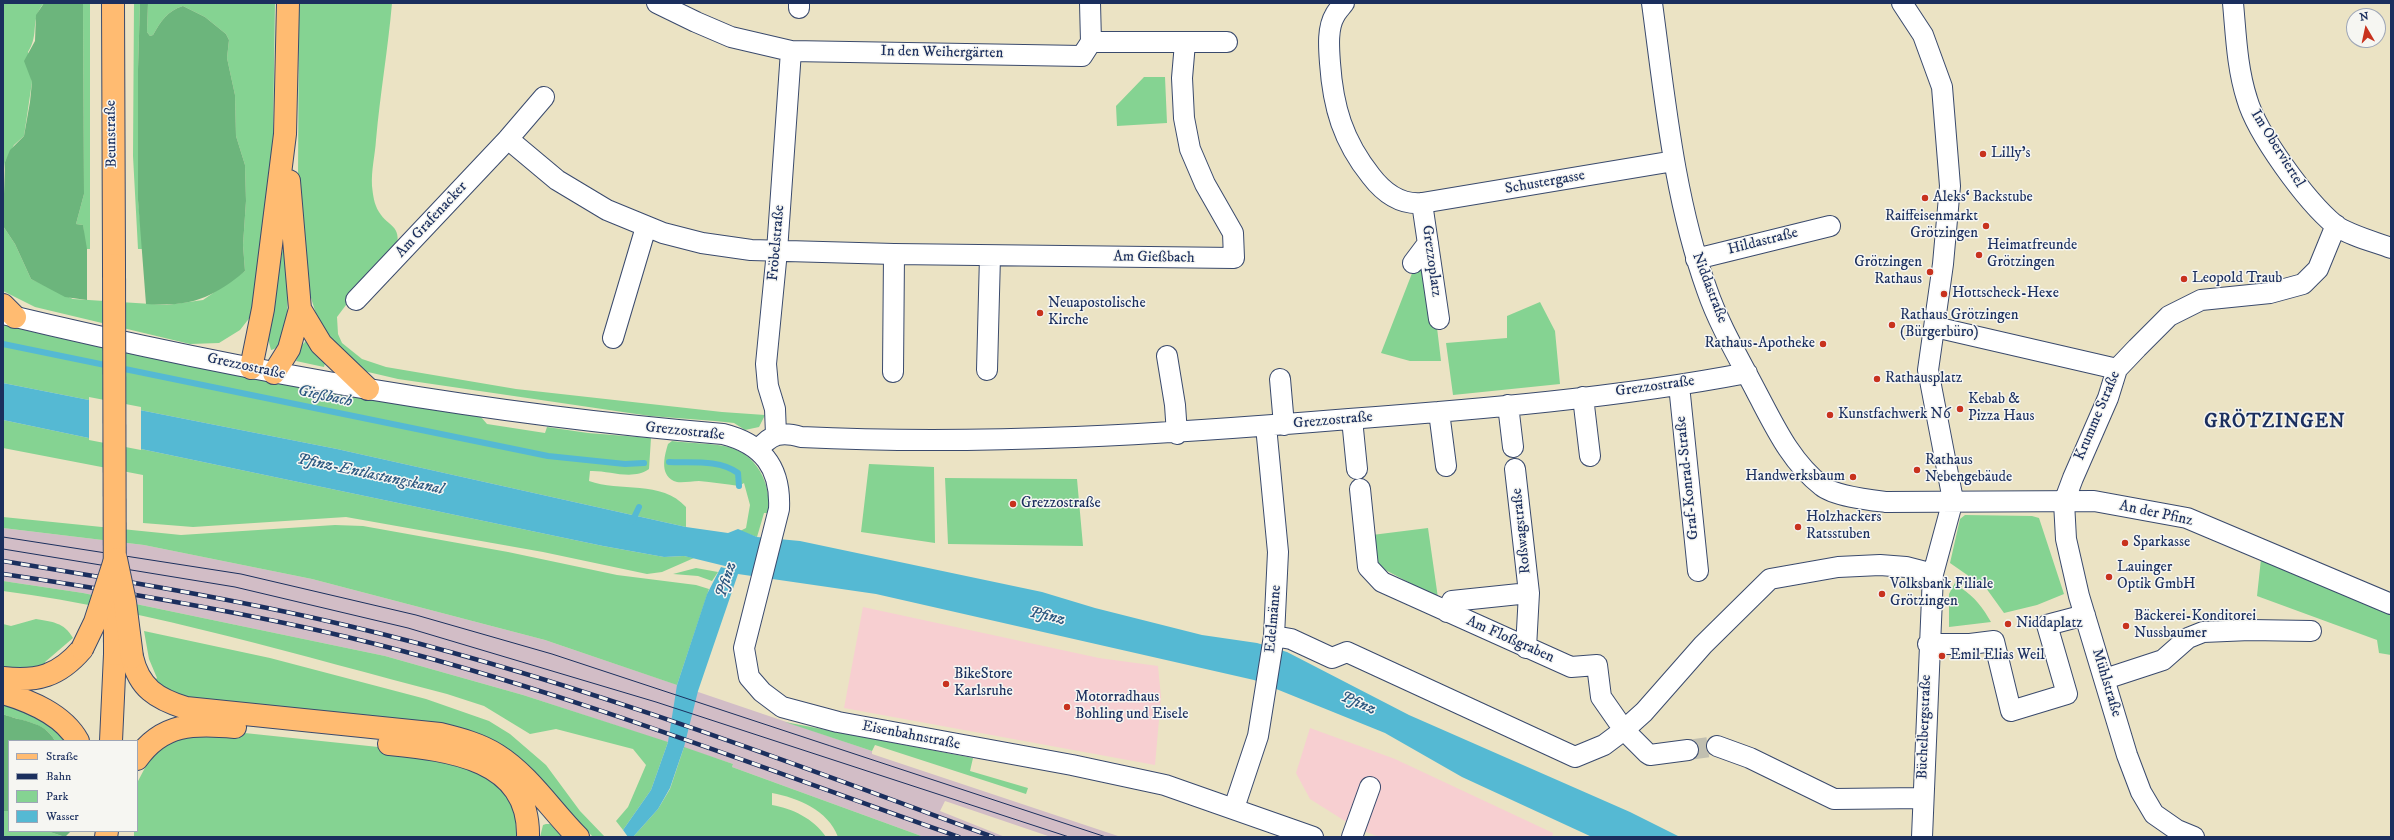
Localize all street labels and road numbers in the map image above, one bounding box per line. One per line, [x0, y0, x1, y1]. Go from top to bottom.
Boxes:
street label: In den Weihergärten [880, 43, 1004, 63]
street label: Beunstraße [102, 100, 122, 168]
street label: Im Oberviertel [2246, 107, 2308, 191]
street label: Schustergasse [1504, 167, 1586, 199]
street label: Am Grafenacker [392, 178, 472, 262]
street label: Fröbelstraße [765, 204, 789, 282]
street label: Grezzoplatz [1417, 224, 1445, 298]
street label: Hildastraße [1726, 225, 1800, 259]
street label: Am Gießbach [1113, 248, 1195, 268]
street label: Niddastraße [1687, 250, 1731, 326]
street label: Grezzostraße [205, 350, 287, 384]
street label: Krumme Straße [2071, 369, 2125, 463]
street label: Grezzostraße [1614, 373, 1696, 401]
street label: Grezzostraße [1293, 409, 1373, 433]
street label: Graf-Konrad-Straße [1673, 415, 1703, 541]
street label: Grezzostraße [644, 419, 726, 445]
street label: Roßwagstraße [1509, 487, 1535, 575]
street label: An der Pfinz [2118, 497, 2194, 531]
street label: Edelmänne [1262, 584, 1286, 654]
street label: Am Floßgraben [1463, 613, 1557, 667]
street label: Mühlstraße [2087, 647, 2125, 719]
street label: Büchelbergstraße [1914, 674, 1936, 780]
street label: Eisenbahnstraße [860, 718, 962, 754]

